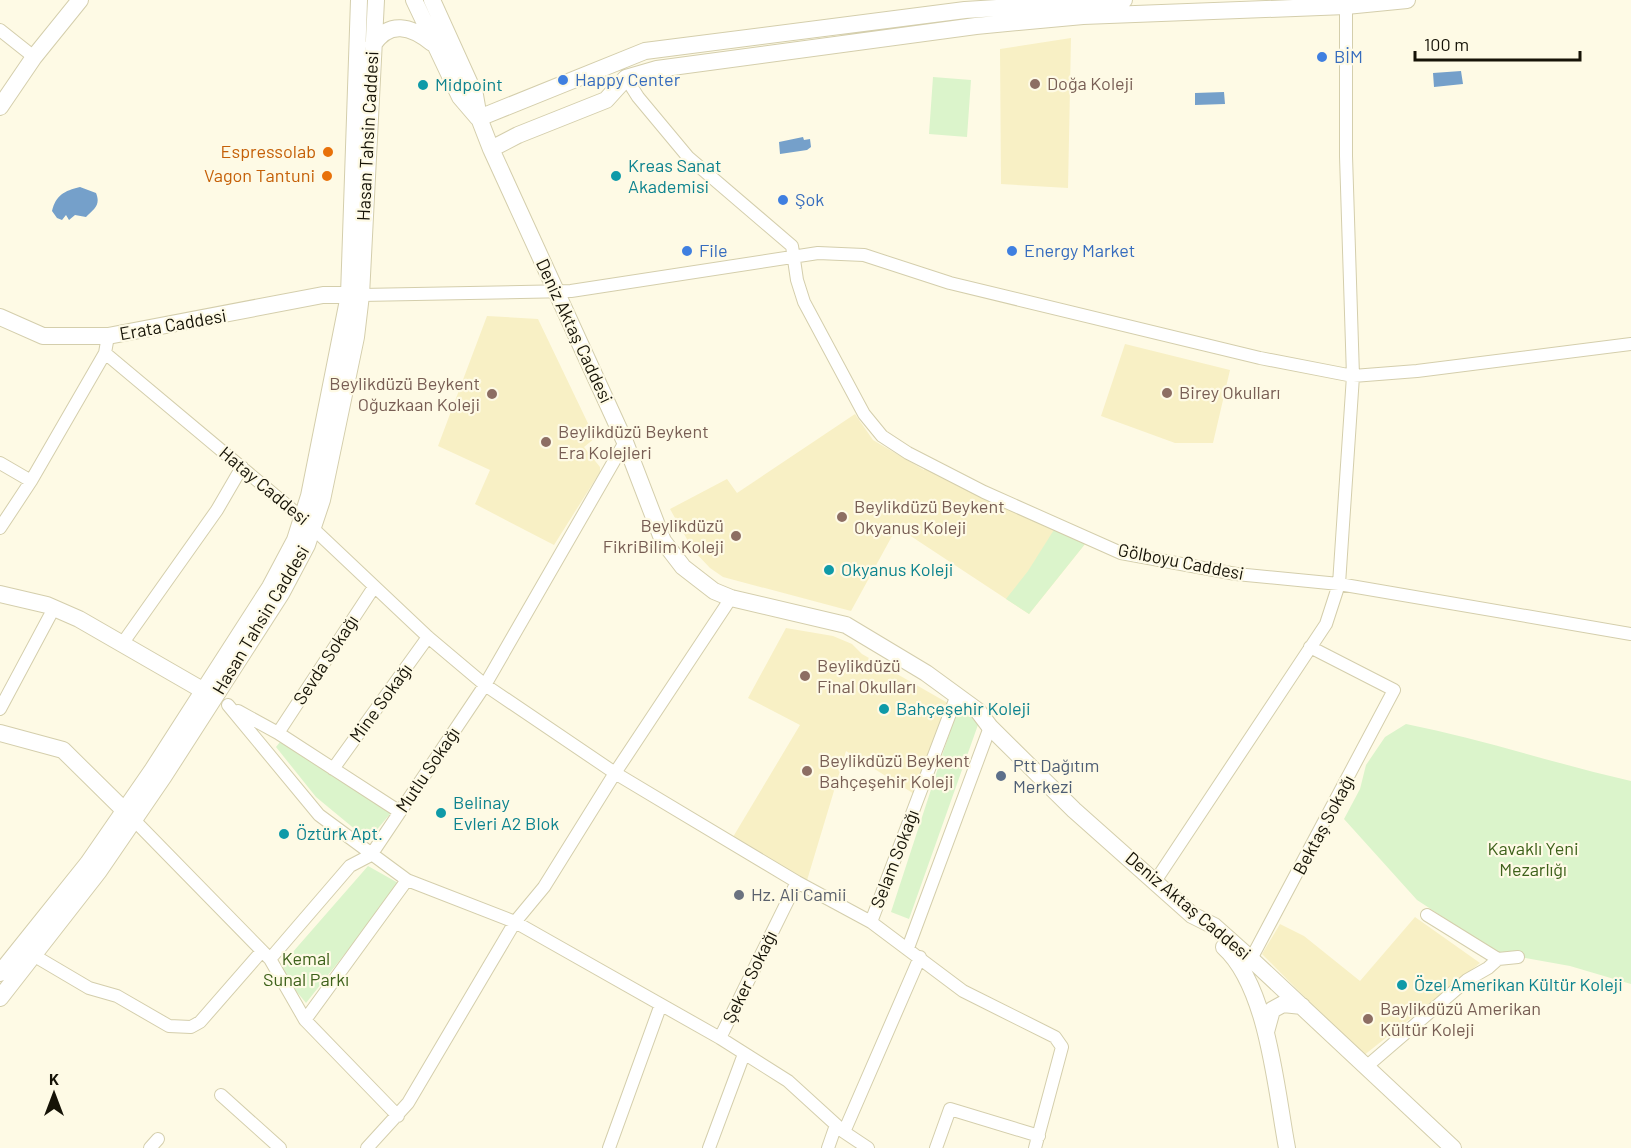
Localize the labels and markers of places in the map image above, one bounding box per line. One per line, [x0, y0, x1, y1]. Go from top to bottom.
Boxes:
place label: BİM [1334, 45, 1363, 67]
marker: BİM [1315, 50, 1329, 64]
place label: Happy Center [575, 68, 681, 90]
place label: Doğa Koleji [1047, 72, 1134, 94]
place label: Midpoint [435, 73, 503, 95]
marker: Happy Center [556, 73, 570, 87]
marker: Doğa Koleji [1028, 77, 1042, 91]
marker: Midpoint [416, 78, 430, 92]
place label: Espressolab [221, 140, 316, 162]
marker: Espressolab [321, 145, 335, 159]
place label: Kreas Sanat Akademisi [628, 154, 721, 197]
place label: Vagon Tantuni [204, 164, 315, 186]
marker: Vagon Tantuni [320, 169, 334, 183]
marker: Kreas Sanat Akademisi [609, 169, 623, 183]
place label: Şok [795, 188, 824, 210]
marker: Şok [776, 193, 790, 207]
place label: File [699, 239, 728, 261]
place label: Energy Market [1024, 239, 1135, 261]
marker: File [680, 244, 694, 258]
marker: Energy Market [1005, 244, 1019, 258]
place label: Beylikdüzü Beykent Oğuzkaan Koleji [329, 372, 480, 415]
place label: Birey Okulları [1179, 381, 1280, 403]
marker: Birey Okulları [1160, 386, 1174, 400]
marker: Beylikdüzü Beykent Oğuzkaan Koleji [485, 387, 499, 401]
place label: Beylikdüzü Beykent Era Kolejleri [558, 420, 709, 463]
marker: Beylikdüzü Beykent Era Kolejleri [539, 435, 553, 449]
place label: Beylikdüzü Beykent Okyanus Koleji [854, 495, 1005, 538]
marker: Beylikdüzü Beykent Okyanus Koleji [835, 510, 849, 524]
place label: Beylikdüzü FikriBilim Koleji [603, 514, 724, 557]
marker: Beylikdüzü FikriBilim Koleji [729, 529, 743, 543]
place label: Okyanus Koleji [841, 558, 953, 580]
marker: Okyanus Koleji [822, 563, 836, 577]
place label: Beylikdüzü Final Okulları [817, 654, 916, 697]
marker: Beylikdüzü Final Okulları [798, 669, 812, 683]
place label: Bahçeşehir Koleji [896, 697, 1031, 719]
marker: Bahçeşehir Koleji [877, 702, 891, 716]
place label: Beylikdüzü Beykent Bahçeşehir Koleji [819, 749, 970, 792]
place label: Ptt Dağıtım Merkezi [1013, 754, 1099, 797]
marker: Beylikdüzü Beykent Bahçeşehir Koleji [800, 764, 814, 778]
marker: Ptt Dağıtım Merkezi [994, 769, 1008, 783]
place label: Belinay Evleri A2 Blok [453, 791, 559, 834]
marker: Belinay Evleri A2 Blok [434, 806, 448, 820]
place label: Öztürk Apt. [296, 822, 383, 844]
marker: Öztürk Apt. [277, 827, 291, 841]
place label: Hz. Ali Camii [751, 883, 847, 905]
marker: Hz. Ali Camii [732, 888, 746, 902]
place label: Özel Amerikan Kültür Koleji [1414, 973, 1623, 995]
marker: Özel Amerikan Kültür Koleji [1395, 978, 1409, 992]
place label: Baylikdüzü Amerikan Kültür Koleji [1380, 997, 1541, 1040]
marker: Baylikdüzü Amerikan Kültür Koleji [1361, 1012, 1375, 1026]

